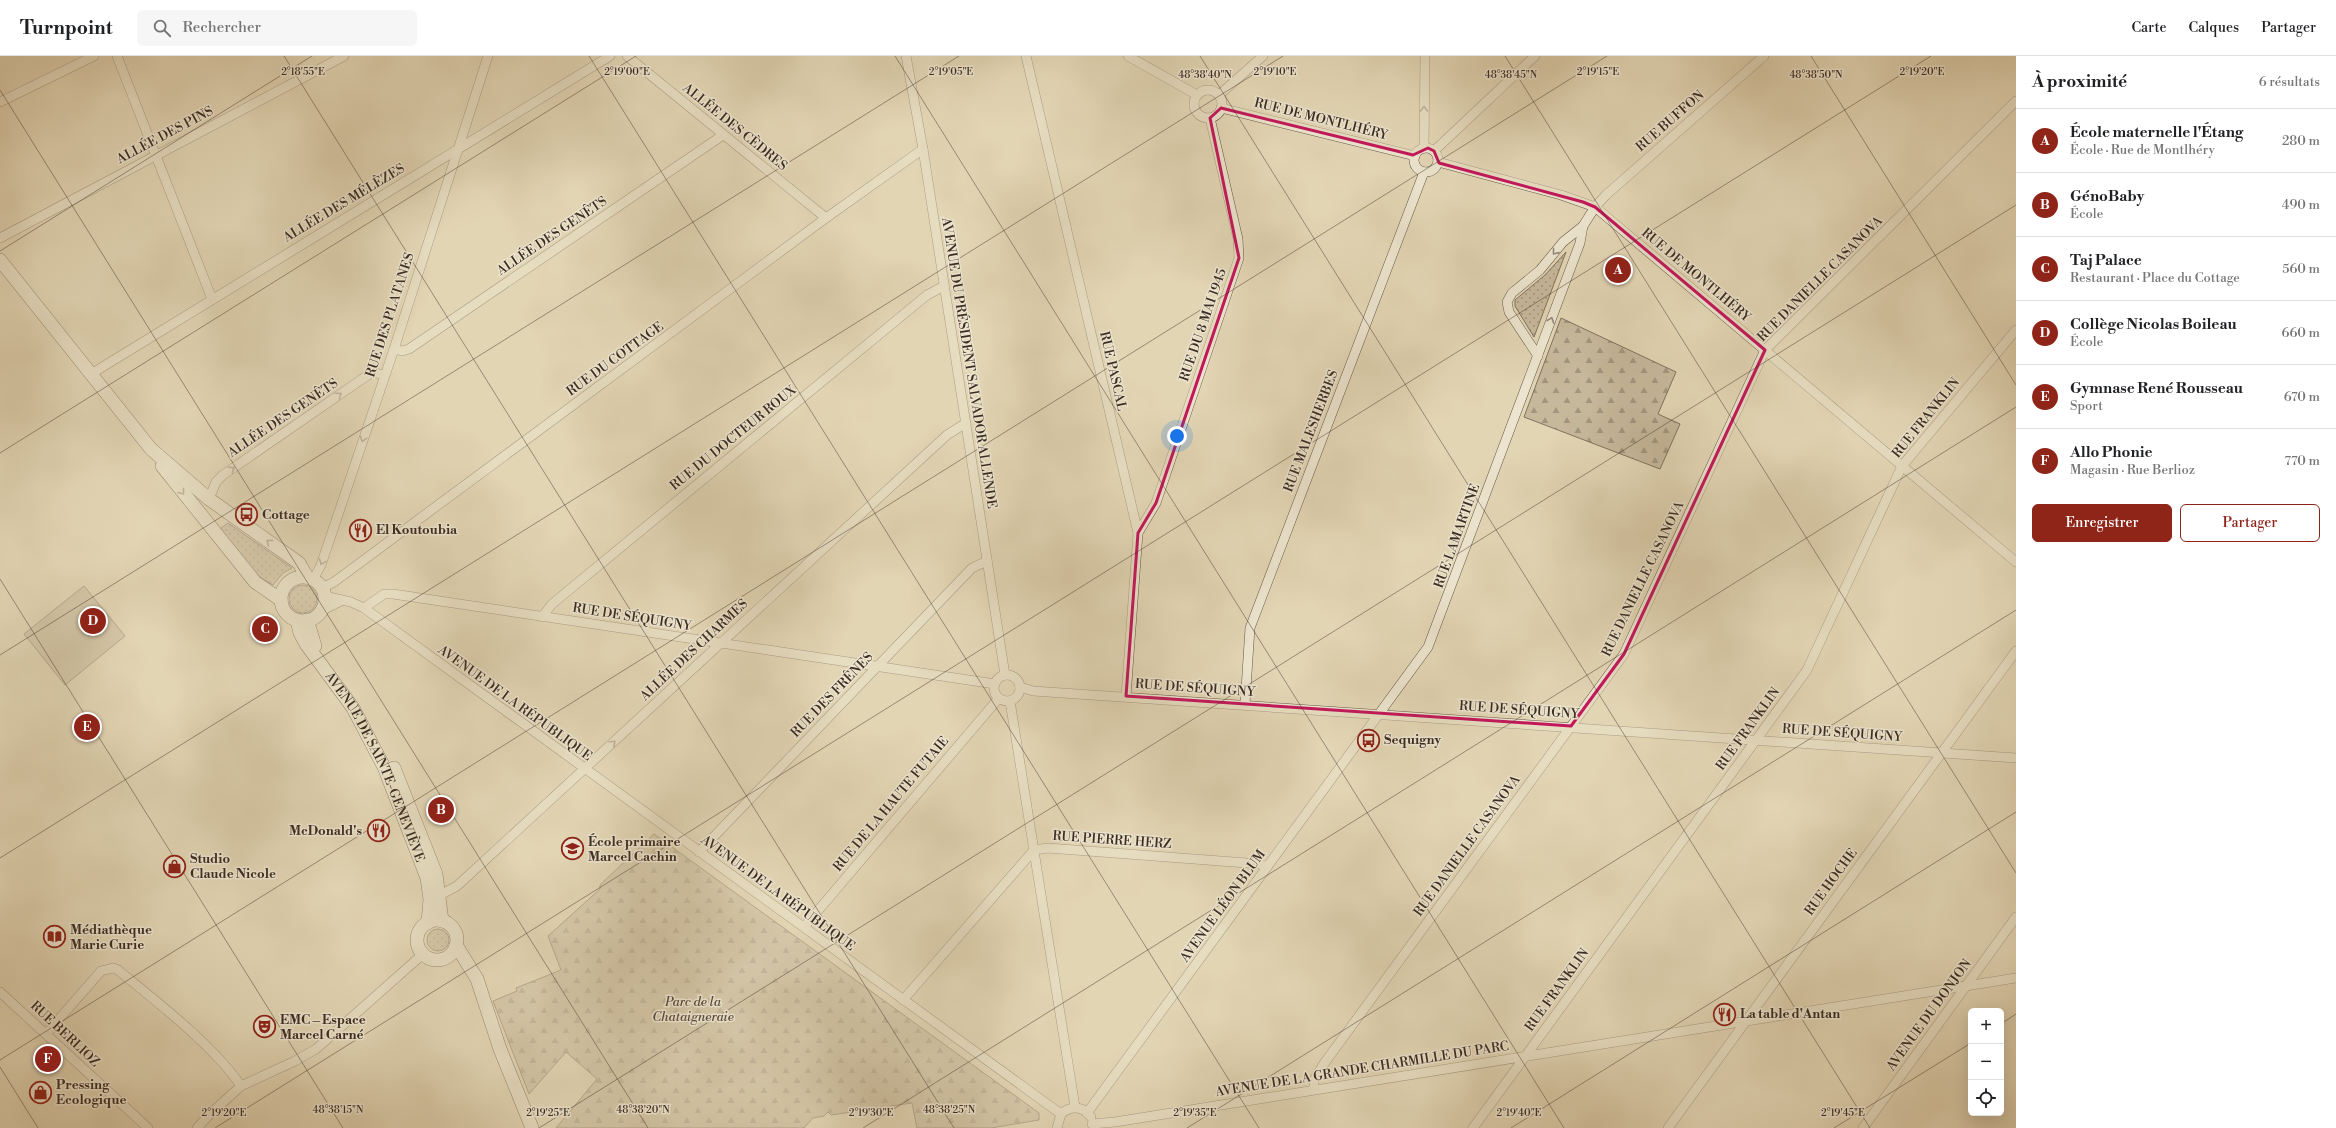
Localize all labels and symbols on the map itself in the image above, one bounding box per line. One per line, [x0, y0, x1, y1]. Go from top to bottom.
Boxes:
text: 2°18'55"E [281, 66, 325, 78]
text: 2°19'00"E [604, 66, 650, 78]
text: 2°19'05"E [929, 66, 973, 78]
text: 2°19'10"E [1253, 66, 1297, 78]
text: 2°19'15"E [1577, 66, 1619, 78]
text: 2°19'20"E [1900, 66, 1944, 78]
text: 48°38'40"N [1178, 69, 1232, 81]
text: 48°38'45"N [1485, 69, 1538, 81]
text: 48°38'50"N [1789, 69, 1843, 81]
street label: ALLÉE DES CÈDRES [679, 79, 791, 174]
street label: RUE BUFFON [1633, 87, 1708, 155]
street label: RUE DE MONTLHÉRY [1252, 94, 1391, 144]
street label: ALLÉE DES PINS [113, 102, 216, 168]
one-way arrow [1420, 106, 1428, 112]
street label: ALLÉE DES MÉLÈZES [279, 159, 408, 246]
street label: ALLÉE DES GENÊTS [492, 192, 610, 279]
street label: RUE DANIELLE CASANOVA [1754, 212, 1887, 345]
street label: AVENUE DU PRÉSIDENT SALVADOR ALLENDE [938, 215, 1001, 510]
street label: RUE DE MONTLHÉRY [1638, 224, 1755, 326]
one-way arrow [1552, 248, 1559, 255]
street label: RUE DES PLATANES [362, 251, 418, 379]
pin: A [1605, 255, 1631, 285]
street label: RUE DU 8 MAI 1945 [1176, 266, 1230, 384]
one-way arrow [1547, 316, 1555, 323]
street label: RUE DU COTTAGE [563, 318, 667, 400]
street label: RUE PASCAL [1096, 330, 1130, 413]
street label: RUE MALESHERBES [1280, 368, 1342, 494]
street label: ALLÉE DES GENÊTS [223, 374, 341, 461]
street label: RUE FRANKLIN [1889, 374, 1963, 461]
street label: RUE DU DOCTEUR ROUX [667, 381, 800, 494]
one-way arrow [335, 393, 342, 400]
your location [1167, 426, 1187, 446]
one-way arrow [359, 435, 368, 442]
one-way arrow [227, 467, 234, 474]
street label: RUE LAMARTINE [1431, 482, 1483, 590]
one-way arrow [177, 488, 184, 495]
street label: RUE DANIELLE CASANOVA [1598, 498, 1688, 659]
bus stop icon: Cottage [234, 502, 260, 528]
place label: Cottage [262, 507, 310, 523]
restaurant icon: El Koutoubia [348, 517, 374, 543]
place label: El Koutoubia [376, 522, 458, 538]
one-way arrow [266, 539, 273, 547]
one-way arrow [318, 558, 326, 565]
street label: ALLÉE DES CHARMES [635, 595, 751, 705]
street label: RUE DE SÉQUIGNY [571, 599, 694, 635]
pin: D [80, 606, 106, 636]
pin: C [252, 614, 278, 644]
street label: AVENUE DE LA RÉPUBLIQUE [434, 640, 596, 764]
street label: RUE DES FRÊNES [787, 648, 877, 741]
street label: AVENUE DE SAINTE-GENEVIÈVE [321, 668, 428, 864]
street label: RUE DE SÉQUIGNY [1134, 675, 1257, 700]
street label: RUE FRANKLIN [1713, 684, 1784, 774]
street label: RUE DE SÉQUIGNY [1458, 697, 1581, 722]
pin: E [74, 712, 100, 742]
street label: RUE DE SÉQUIGNY [1781, 720, 1904, 745]
bus stop icon: Sequigny [1355, 727, 1381, 753]
place label: Sequigny [1384, 732, 1441, 748]
street label: RUE DE LA HAUTE FUTAIE [830, 733, 952, 875]
one-way arrow [608, 740, 616, 748]
street label: RUE DANIELLE CASANOVA [1410, 771, 1524, 920]
pin: B [428, 795, 454, 825]
restaurant icon: McDonald's [365, 818, 391, 844]
place label: McDonald's [289, 823, 362, 839]
street label: RUE PIERRE HERZ [1052, 828, 1172, 852]
street label: AVENUE DE LA RÉPUBLIQUE [697, 830, 859, 954]
place label: École primaire Marcel Cachin [588, 833, 680, 865]
school or university icon: École primaire Marcel Cachin [560, 836, 586, 862]
street label: RUE HOCHE [1801, 845, 1861, 919]
street label: AVENUE LÉON BLUM [1176, 846, 1269, 966]
place label: Studio Claude Nicole [190, 851, 276, 882]
shop icon: Studio Claude Nicole [162, 853, 188, 879]
place label: Médiathèque Marie Curie [70, 922, 152, 953]
library icon: Médiathèque Marie Curie [41, 924, 67, 950]
street label: RUE FRANKLIN [1522, 945, 1593, 1035]
street label: AVENUE DU DONJON [1883, 956, 1975, 1075]
park label: Parc de la Chataigneraie [652, 994, 734, 1025]
street label: RUE BERLIOZ [27, 998, 103, 1070]
restaurant icon: La table d'Antan [1711, 1001, 1737, 1027]
place label: La table d'Antan [1740, 1006, 1840, 1022]
place label: EMC – Espace Marcel Carné [280, 1012, 366, 1043]
theatre icon: EMC – Espace Marcel Carné [252, 1014, 278, 1040]
street label: AVENUE DE LA GRANDE CHARMILLE DU PARC [1213, 1038, 1510, 1100]
pin: F [35, 1044, 61, 1074]
place label: Pressing Ecologique [56, 1077, 126, 1108]
shop icon: Pressing Ecologique [28, 1079, 54, 1105]
text: 48°38'15"N [313, 1104, 364, 1116]
text: 48°38'20"N [616, 1104, 670, 1116]
text: 48°38'25"N [923, 1104, 976, 1116]
text: 2°19'20"E [202, 1107, 246, 1119]
text: 2°19'25"E [526, 1107, 570, 1119]
text: 2°19'30"E [849, 1107, 893, 1119]
text: 2°19'35"E [1173, 1107, 1217, 1119]
text: 2°19'40"E [1496, 1107, 1542, 1119]
text: 2°19'45"E [1821, 1107, 1865, 1119]

